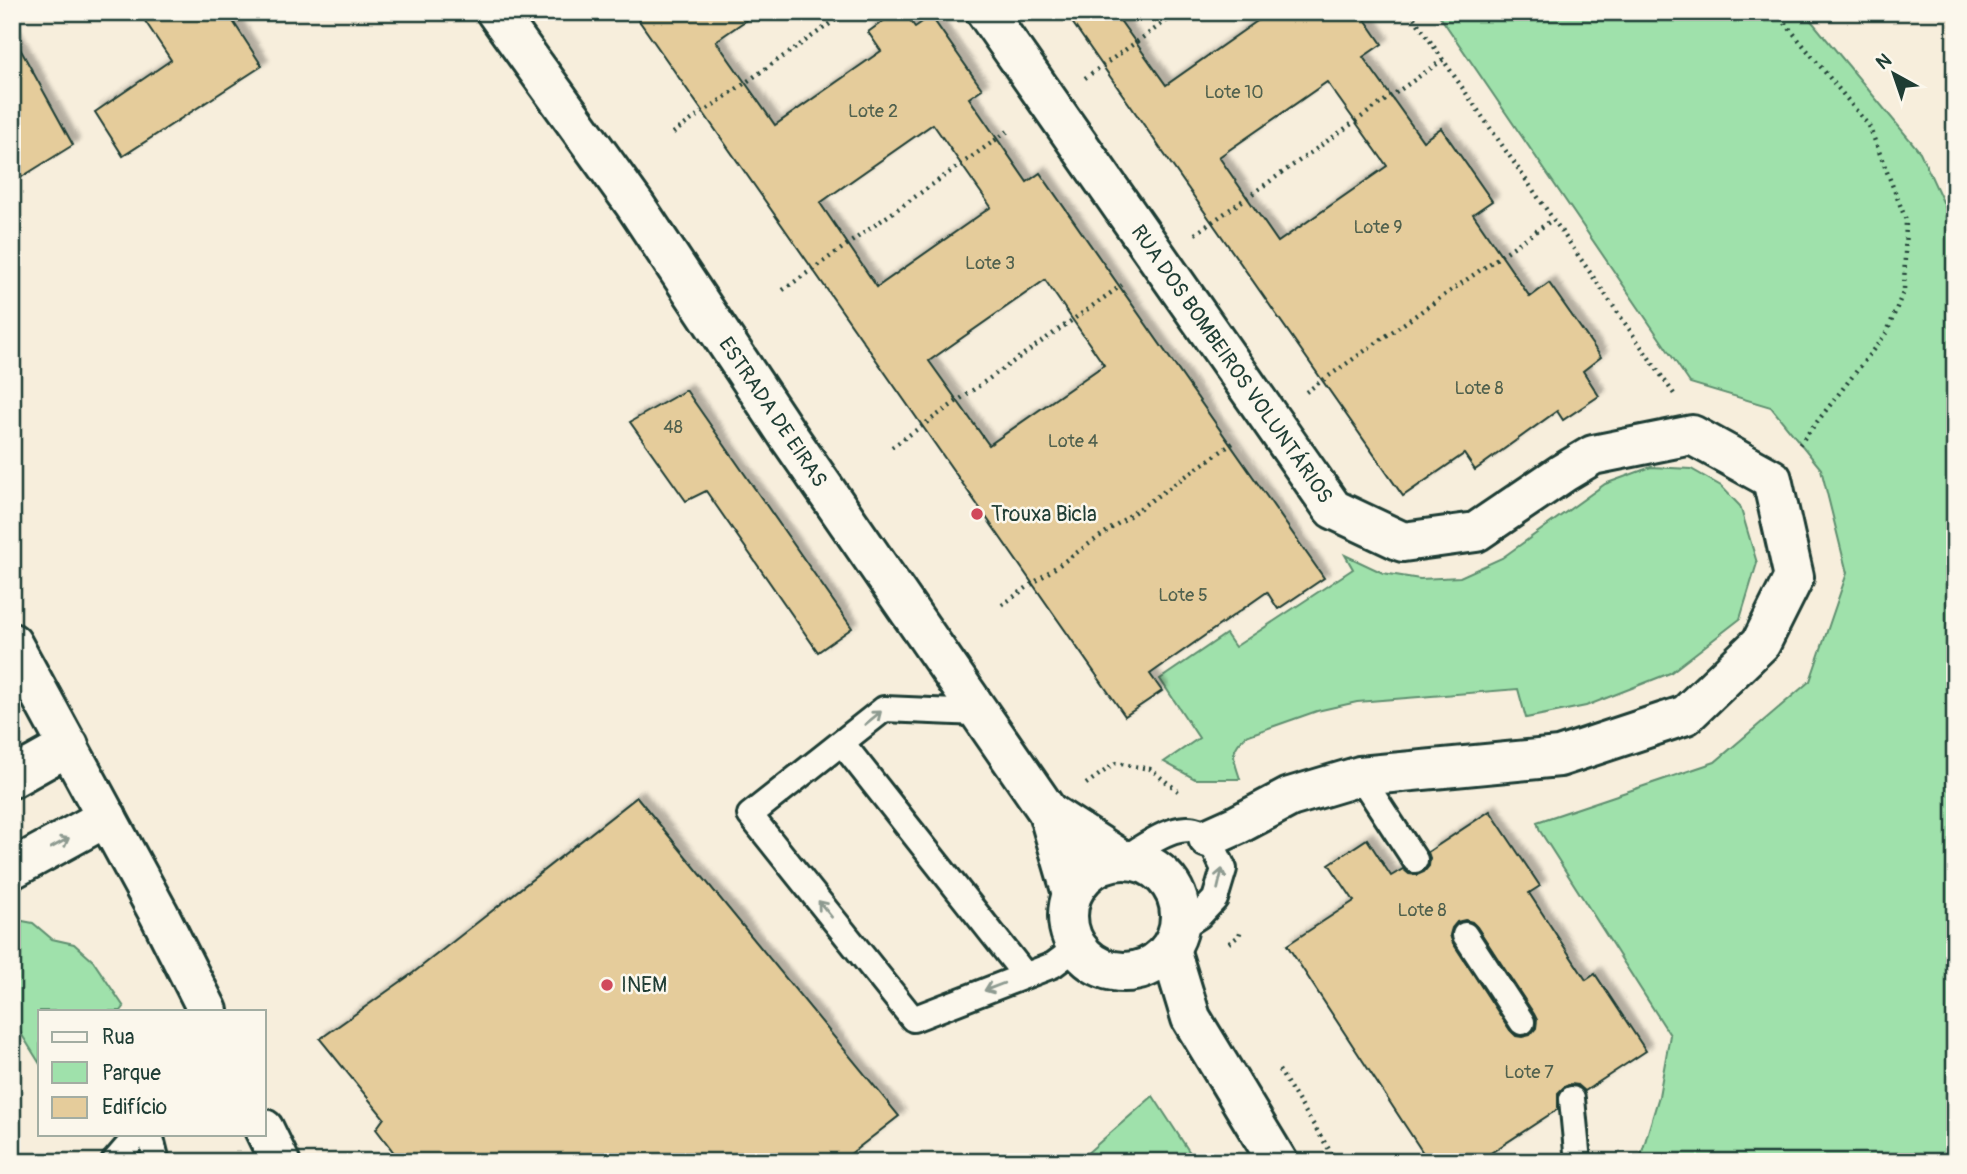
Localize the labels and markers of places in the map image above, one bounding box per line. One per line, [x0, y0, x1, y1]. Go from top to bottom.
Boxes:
place label: Trouxa Bicla [991, 501, 1097, 528]
marker: Trouxa Bicla [969, 506, 985, 522]
place label: INEM [621, 972, 667, 999]
marker: INEM [599, 977, 615, 993]

